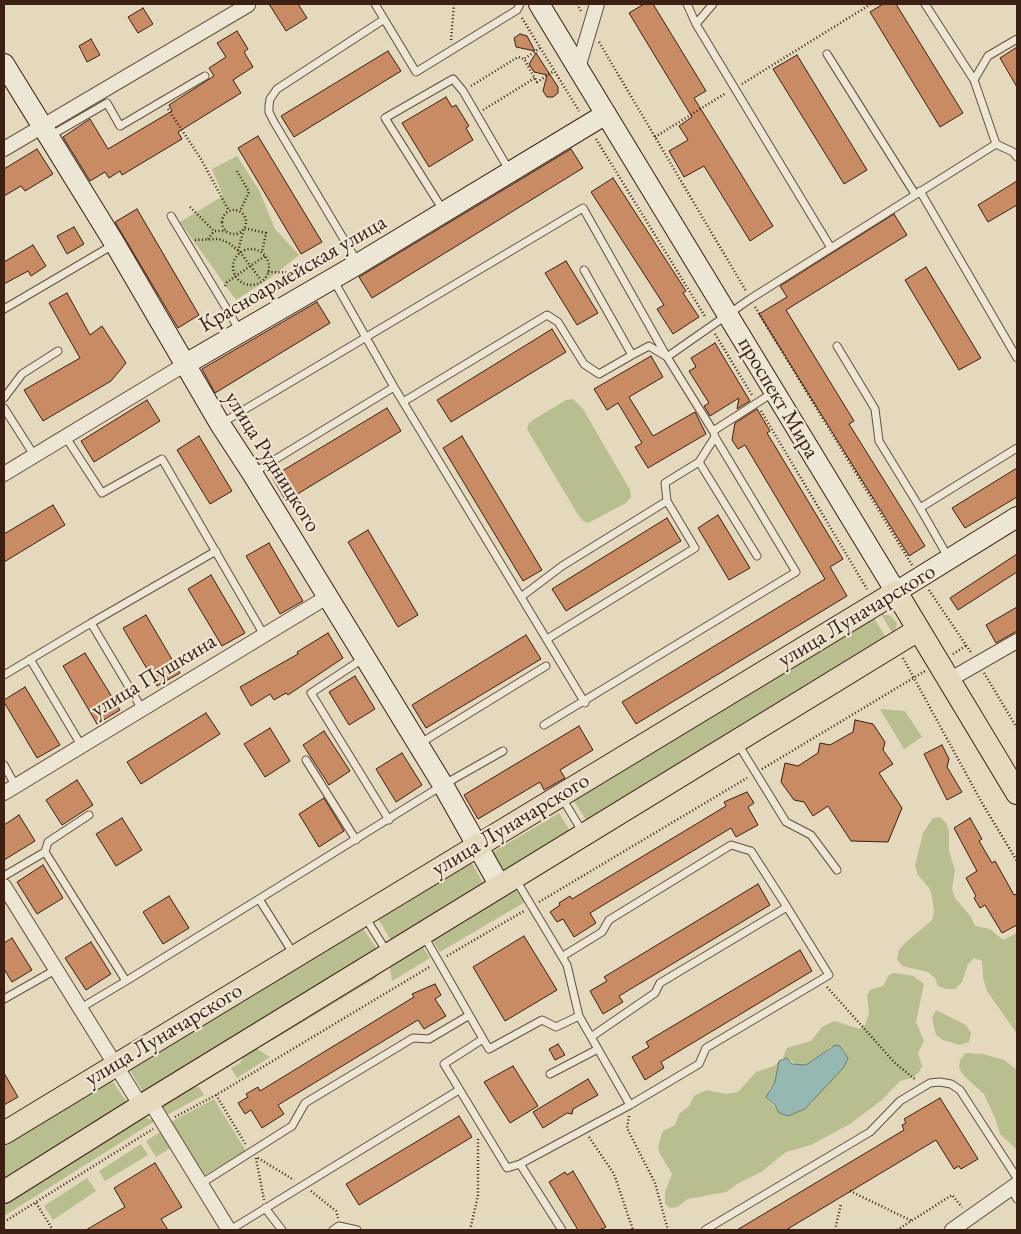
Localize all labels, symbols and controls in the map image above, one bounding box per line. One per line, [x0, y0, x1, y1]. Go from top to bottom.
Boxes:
street label: Красноармейская улица [195, 210, 391, 338]
street label: проспект Мира [731, 333, 825, 463]
street label: улица Рудницкого [218, 387, 326, 537]
street label: улица Луначарского [773, 559, 941, 673]
street label: улица Пушкина [87, 628, 221, 724]
street label: улица Луначарского [427, 768, 595, 882]
street label: улица Луначарского [80, 978, 248, 1092]

